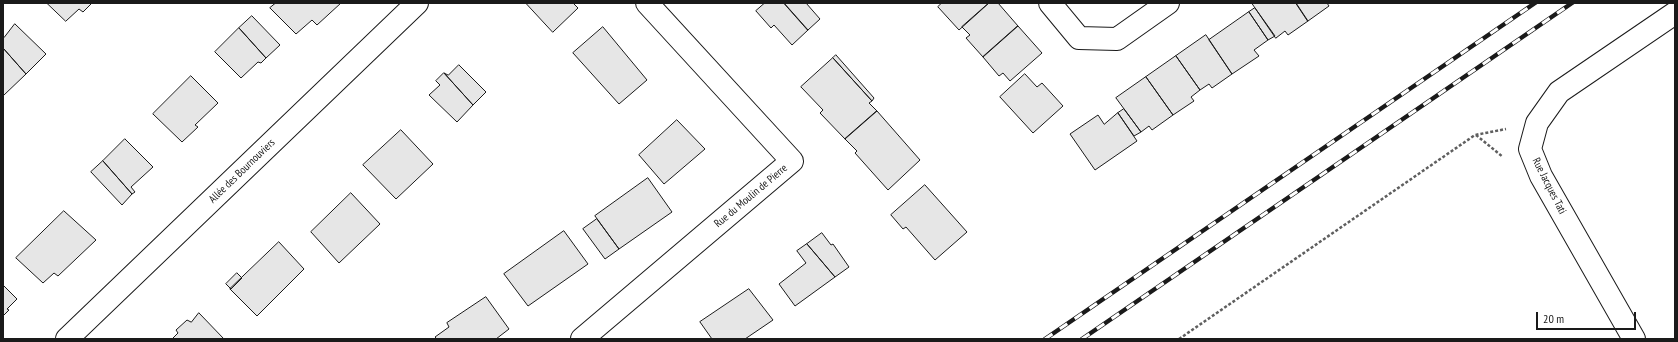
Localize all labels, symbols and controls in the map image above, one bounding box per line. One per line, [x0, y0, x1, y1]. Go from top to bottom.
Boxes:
street label: Allée des Bournouviers [206, 136, 278, 206]
street label: Rue Jacques Tati [1529, 156, 1569, 216]
street label: Rue du Moulin de Pierre [712, 162, 790, 230]
scale bar [1538, 304, 1638, 330]
text: 20 m [1543, 311, 1564, 326]

